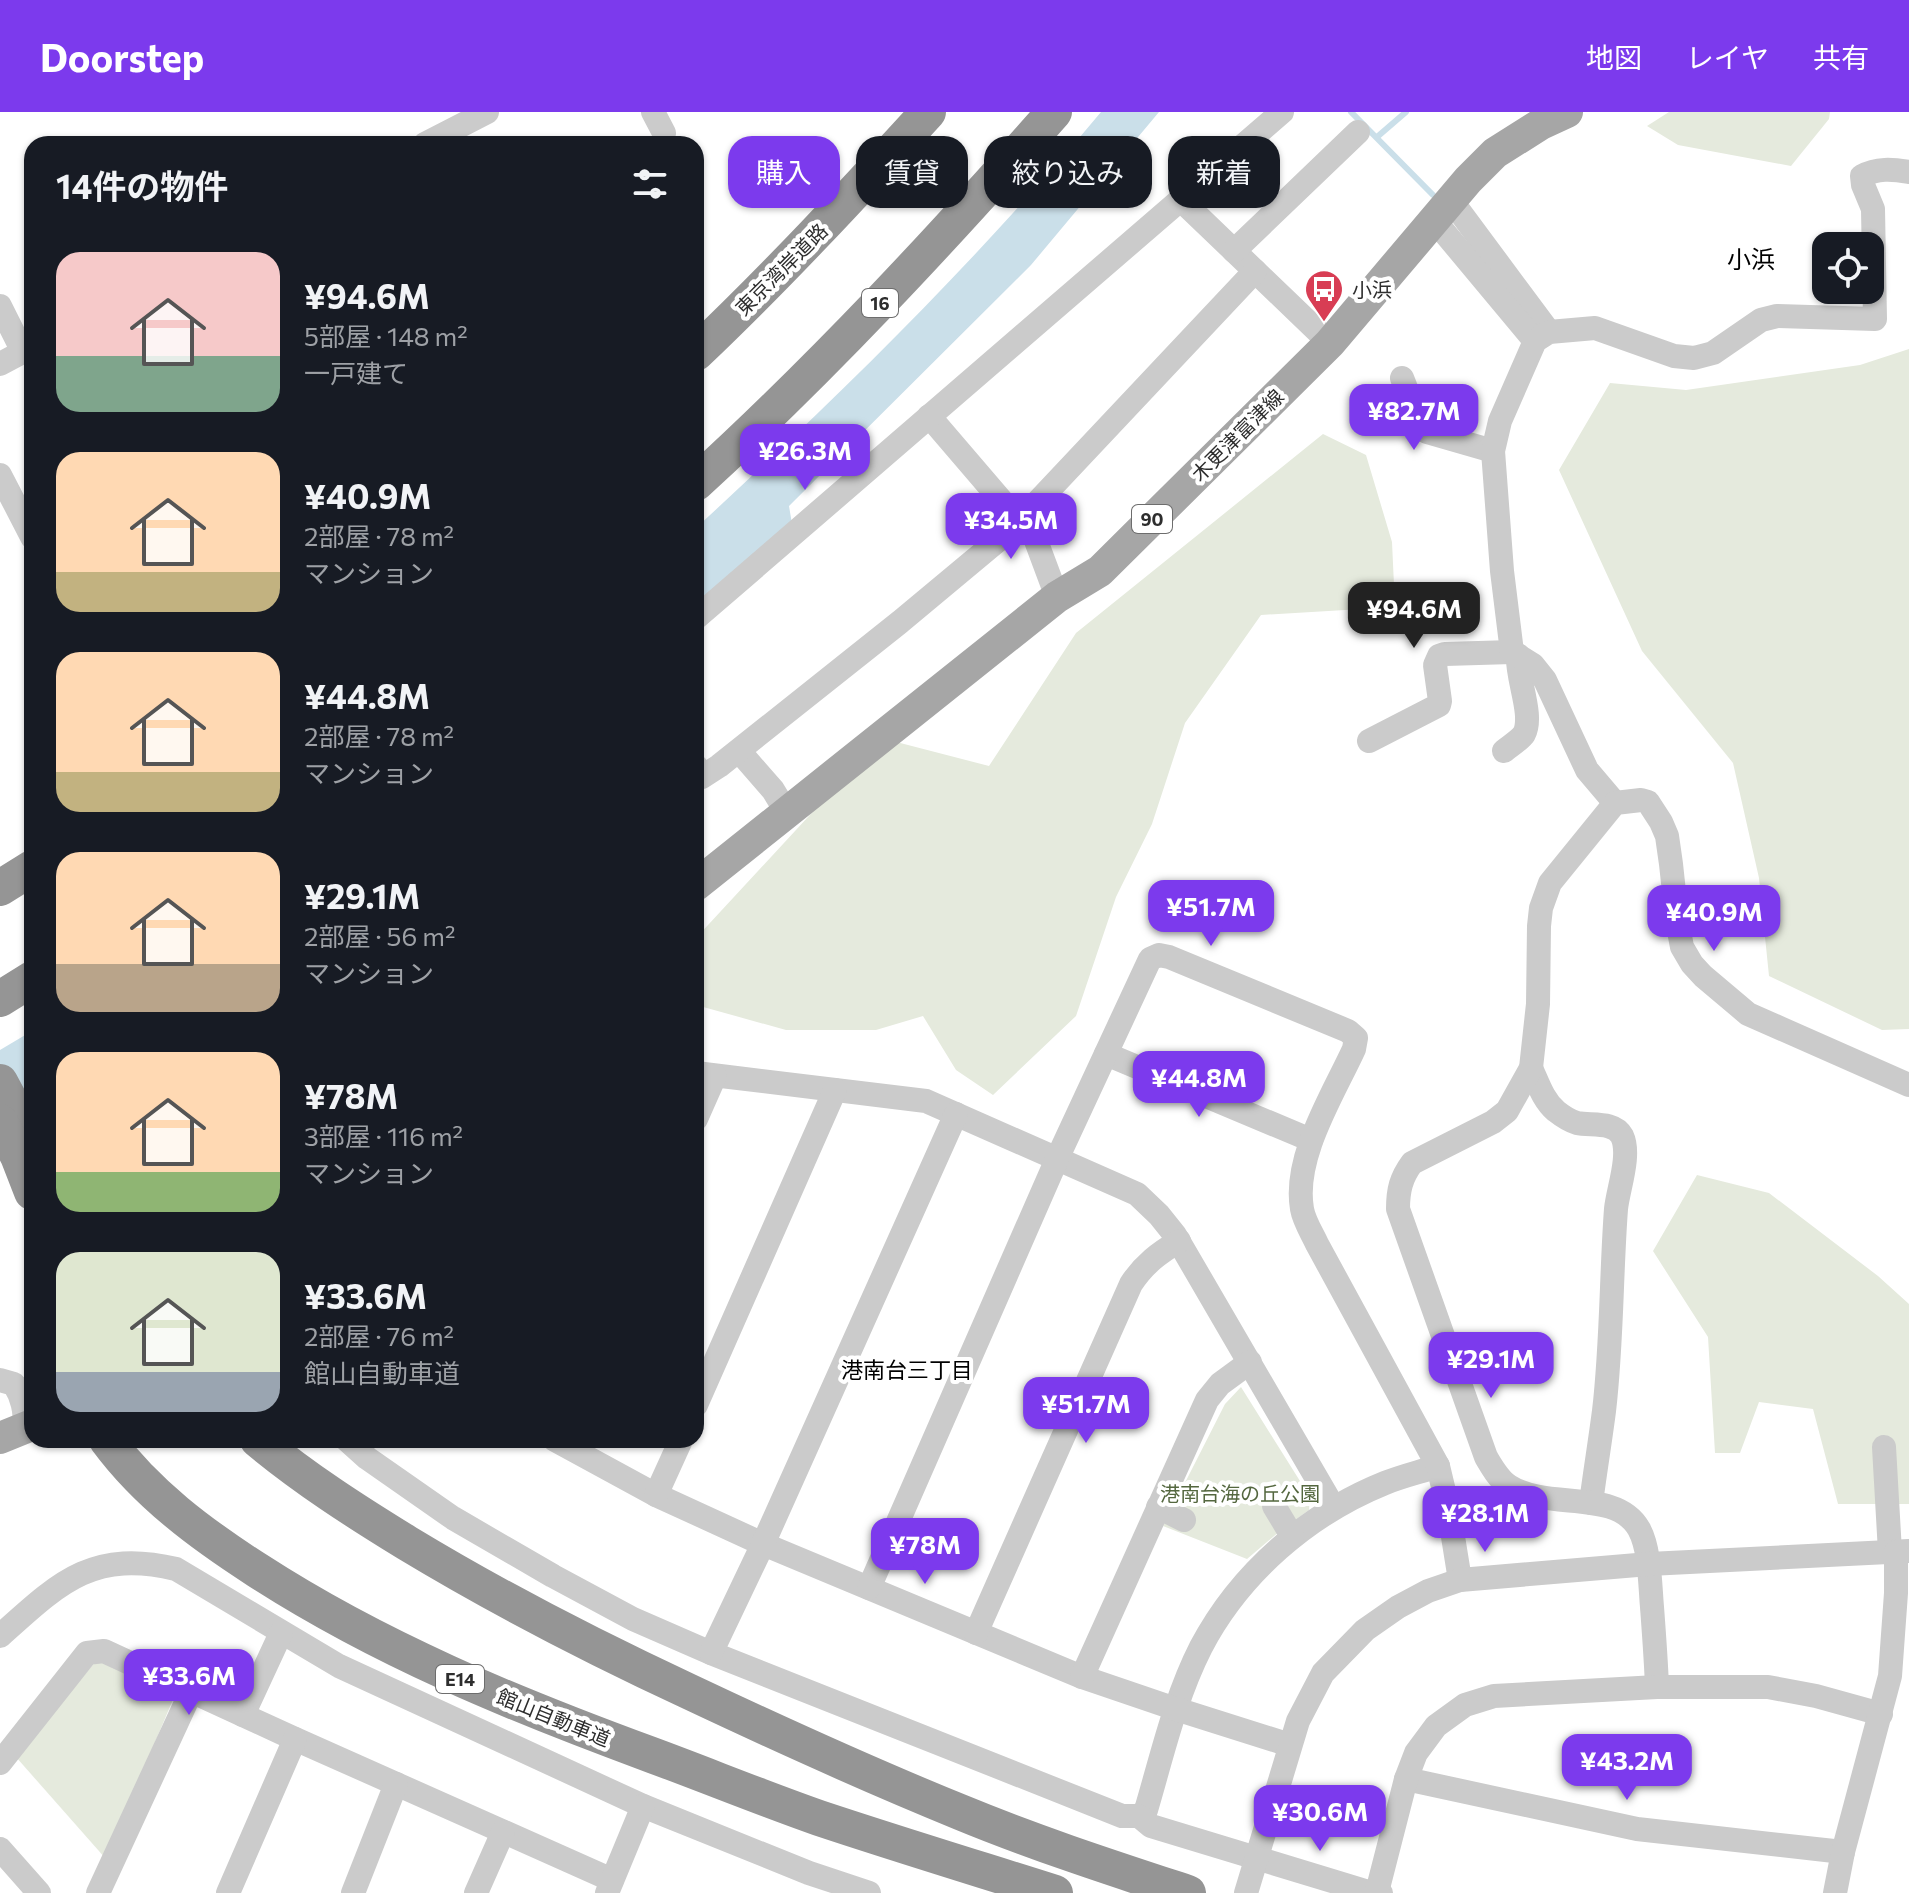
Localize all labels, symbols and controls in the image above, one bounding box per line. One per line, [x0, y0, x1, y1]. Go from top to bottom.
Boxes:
text: Doorstep [40, 33, 204, 80]
text: 地図 [1586, 40, 1642, 74]
text: レイヤ [1686, 40, 1769, 74]
text: 共有 [1813, 40, 1869, 74]
chip: 購入 [728, 136, 840, 208]
chip: 賃貸 [856, 136, 968, 208]
chip: 絞り込み [984, 136, 1152, 208]
chip: 新着 [1168, 136, 1280, 208]
icon: filters [628, 162, 672, 206]
text: 14件の物件 [56, 164, 228, 206]
street label: 東京湾岸道路 [730, 218, 832, 320]
map controls [1812, 232, 1884, 304]
button: locate [1812, 232, 1884, 304]
district label: 小浜 [1727, 244, 1775, 273]
bus stop icon: 小浜 [1303, 268, 1345, 323]
text: ¥94.6M [304, 274, 430, 316]
place label: 小浜 [1352, 277, 1392, 301]
icon: home [120, 284, 216, 380]
road number: 16 [862, 289, 898, 317]
text: 5部屋 · 148 m² [304, 320, 468, 351]
text: 一戸建て [304, 357, 408, 388]
street label: 木更津富津線 [1186, 384, 1288, 486]
pin: ¥82.7M [1349, 384, 1479, 452]
text: ¥82.7M [1367, 394, 1461, 425]
pin: ¥26.3M [740, 424, 870, 492]
text: ¥26.3M [758, 434, 852, 465]
text: ¥40.9M [304, 474, 431, 516]
icon: home [120, 484, 216, 580]
pin: ¥34.5M [946, 493, 1076, 561]
text: ¥34.5M [964, 503, 1058, 534]
road number: 90 [1132, 505, 1172, 533]
text: 2部屋 · 78 m² [304, 520, 454, 551]
text: マンション [304, 557, 434, 588]
pin: ¥94.6M [1349, 582, 1479, 650]
text: ¥94.6M [1366, 592, 1462, 623]
text: ¥44.8M [304, 674, 430, 716]
icon: home [120, 684, 216, 780]
text: 2部屋 · 78 m² [304, 720, 454, 751]
text: マンション [304, 757, 434, 788]
text: ¥29.1M [304, 874, 420, 916]
pin: ¥51.7M [1146, 880, 1276, 948]
icon: home [120, 884, 216, 980]
pin: ¥40.9M [1649, 885, 1779, 953]
text: ¥51.7M [1166, 890, 1256, 921]
text: ¥40.9M [1665, 895, 1763, 926]
text: 2部屋 · 56 m² [304, 920, 455, 951]
text: マンション [304, 957, 434, 988]
pin: ¥44.8M [1134, 1051, 1264, 1119]
text: ¥44.8M [1151, 1061, 1247, 1092]
text: ¥78M [304, 1074, 398, 1116]
icon: home [120, 1084, 216, 1180]
text: 3部屋 · 116 m² [304, 1120, 463, 1151]
text: マンション [304, 1157, 434, 1188]
text: ¥33.6M [304, 1274, 427, 1316]
icon: home [120, 1284, 216, 1380]
text: 2部屋 · 76 m² [304, 1320, 454, 1351]
pin: ¥29.1M [1426, 1332, 1556, 1400]
text: ¥29.1M [1447, 1342, 1535, 1373]
district label: 港南台三丁目 [841, 1356, 973, 1383]
text: 館山自動車道 [304, 1357, 460, 1388]
pin: ¥51.7M [1021, 1377, 1151, 1445]
text: ¥51.7M [1041, 1387, 1131, 1418]
park label: 港南台海の丘公園 [1160, 1481, 1320, 1505]
pin: ¥28.1M [1420, 1486, 1550, 1554]
text: ¥28.1M [1441, 1496, 1529, 1527]
pin: ¥78M [878, 1518, 972, 1586]
text: ¥78M [889, 1528, 961, 1559]
pin: ¥33.6M [124, 1649, 254, 1717]
text: ¥33.6M [142, 1659, 236, 1690]
road number: E14 [436, 1665, 484, 1693]
street label: 館山自動車道 [494, 1683, 614, 1751]
pin: ¥43.2M [1562, 1734, 1692, 1802]
text: ¥43.2M [1580, 1744, 1674, 1775]
pin: ¥30.6M [1255, 1785, 1385, 1853]
text: ¥30.6M [1272, 1795, 1368, 1826]

